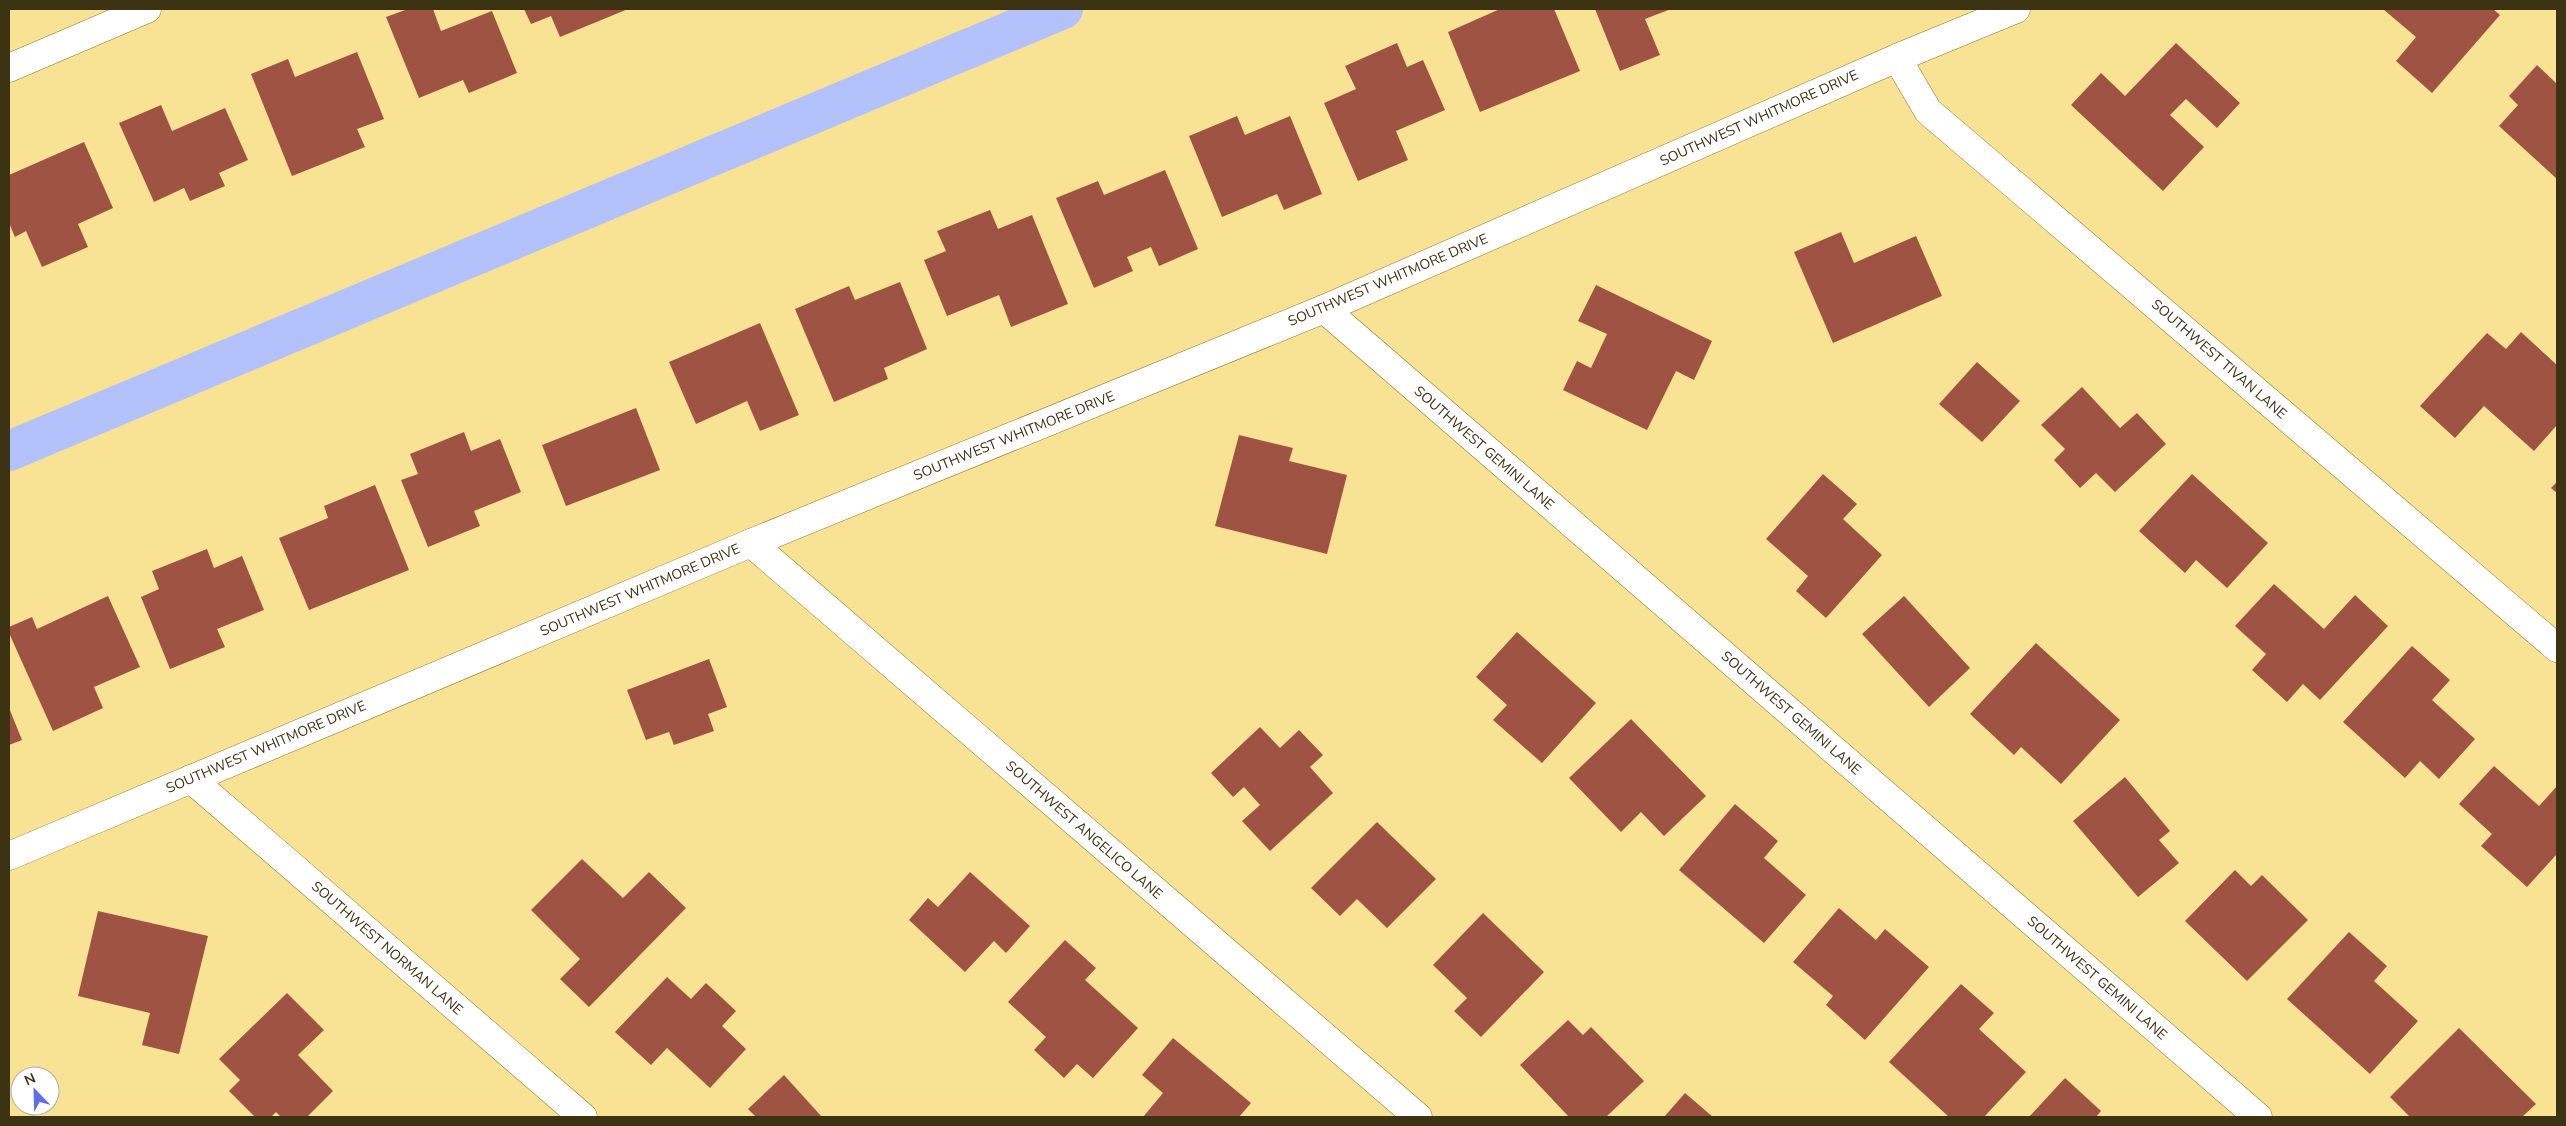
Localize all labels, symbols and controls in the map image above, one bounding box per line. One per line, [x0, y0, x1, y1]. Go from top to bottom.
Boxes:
street label: SOUTHWEST WHITMORE DRIVE [1657, 65, 1861, 171]
street label: SOUTHWEST WHITMORE DRIVE [1285, 229, 1491, 331]
street label: SOUTHWEST TIVAN LANE [2147, 295, 2291, 423]
street label: SOUTHWEST GEMINI LANE [1410, 382, 1558, 514]
street label: SOUTHWEST WHITMORE DRIVE [911, 387, 1117, 485]
street label: SOUTHWEST WHITMORE DRIVE [537, 539, 743, 641]
street label: SOUTHWEST GEMINI LANE [1717, 647, 1865, 779]
street label: SOUTHWEST WHITMORE DRIVE [163, 696, 369, 798]
street label: SOUTHWEST ANGELICO LANE [1002, 757, 1166, 903]
street label: SOUTHWEST NORMAN LANE [307, 877, 467, 1019]
street label: SOUTHWEST GEMINI LANE [2023, 912, 2171, 1044]
north arrow [10, 1066, 60, 1116]
text: N [22, 1069, 39, 1090]

